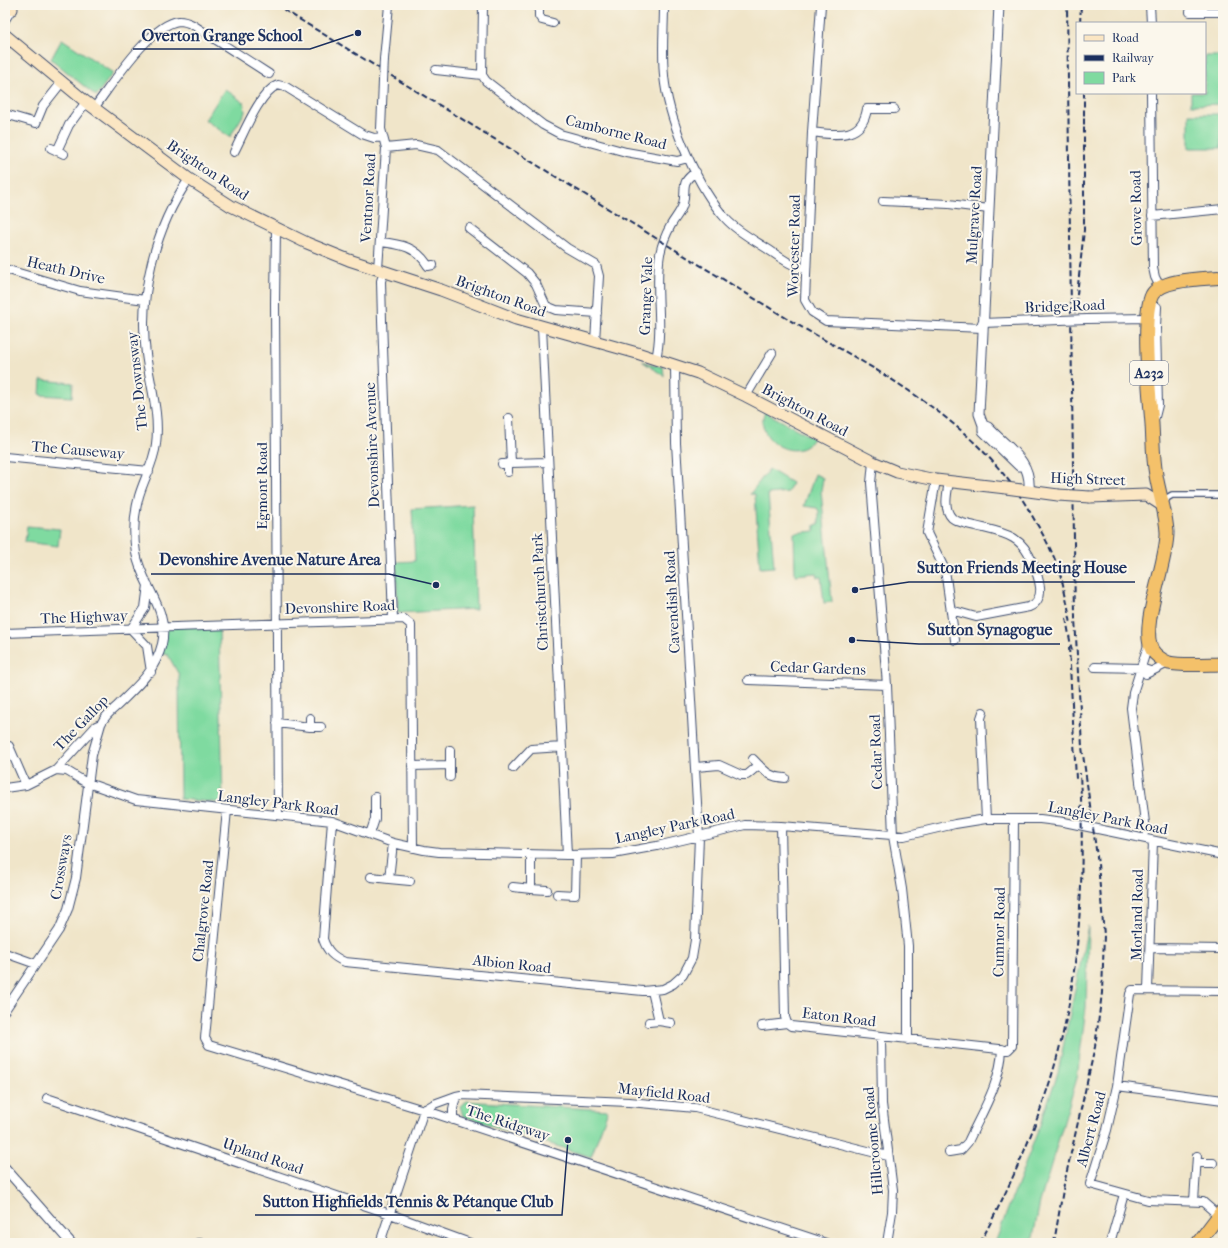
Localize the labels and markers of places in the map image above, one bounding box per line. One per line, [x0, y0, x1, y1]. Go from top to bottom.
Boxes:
callout: Overton Grange School [133, 21, 310, 49]
callout: Devonshire Avenue Nature Area [151, 546, 389, 574]
callout: Sutton Friends Meeting House [909, 554, 1135, 582]
callout: Sutton Synagogue [919, 616, 1060, 644]
callout: Sutton Highfields Tennis & Pétanque Club [255, 1187, 562, 1215]

